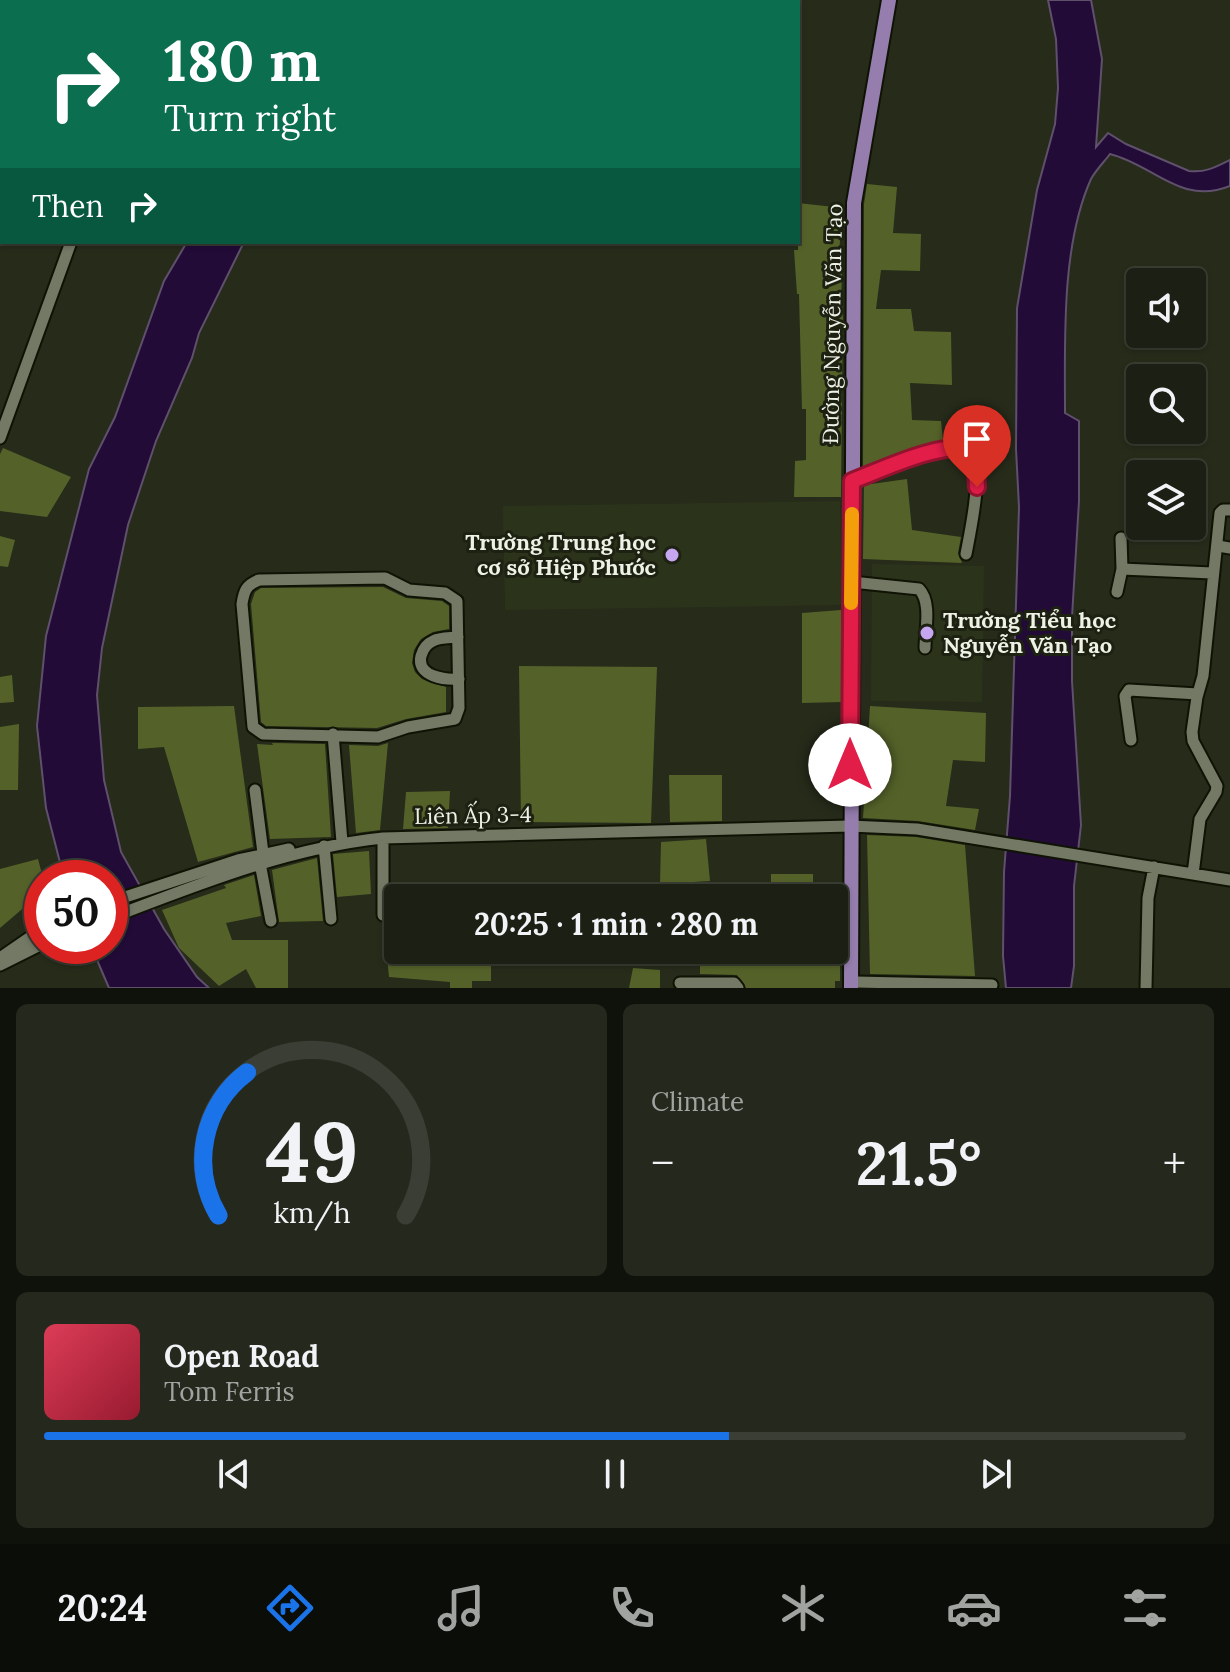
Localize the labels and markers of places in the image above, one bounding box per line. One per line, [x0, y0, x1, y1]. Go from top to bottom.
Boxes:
pin [943, 405, 1011, 487]
place label: Trường Trung học cơ sở Hiệp Phước [465, 528, 657, 581]
marker: Trường Trung học cơ sở Hiệp Phước [663, 546, 681, 564]
place label: Trường Tiểu học Nguyễn Văn Tạo [943, 606, 1117, 659]
marker: Trường Tiểu học Nguyễn Văn Tạo [918, 624, 936, 642]

